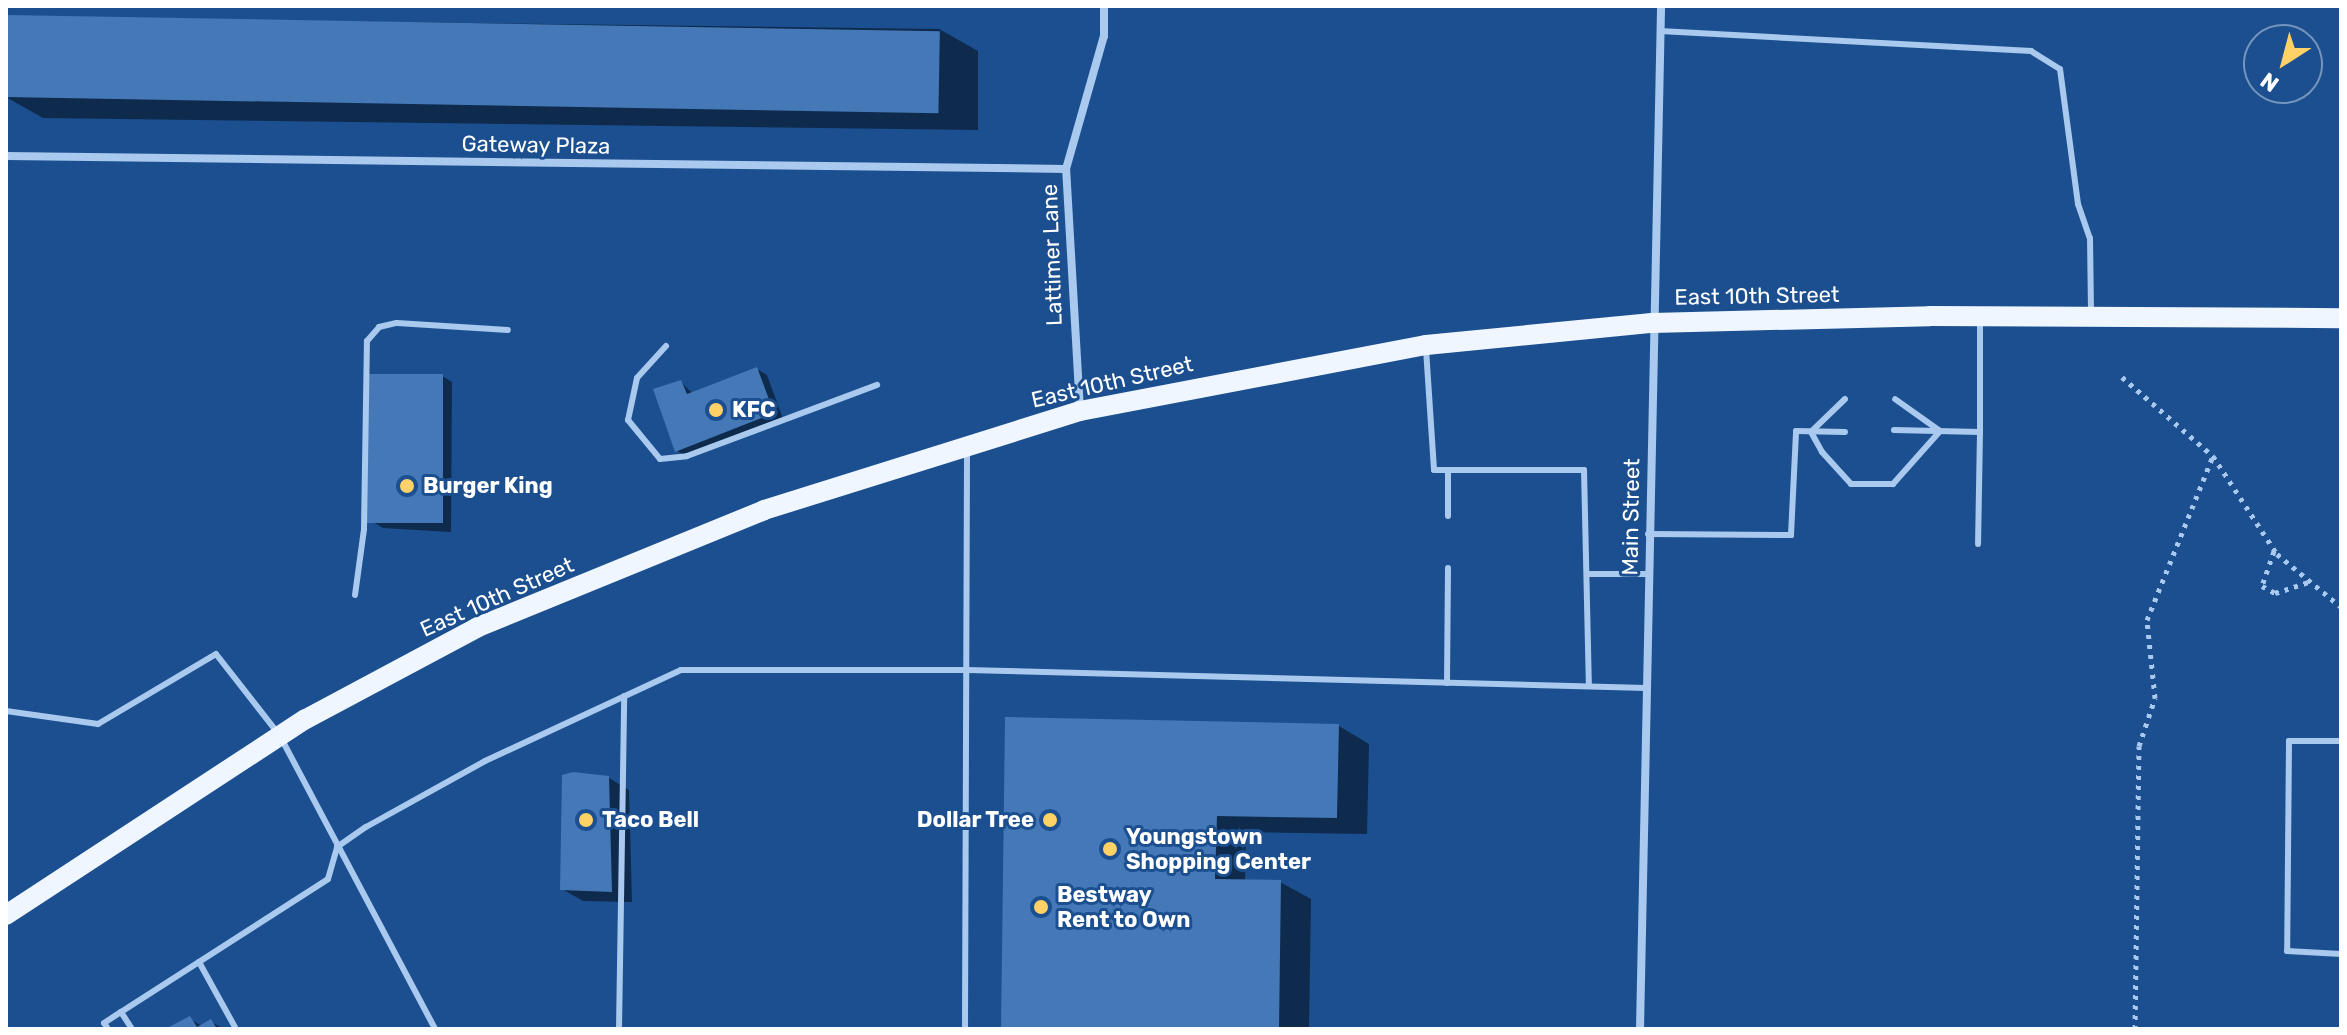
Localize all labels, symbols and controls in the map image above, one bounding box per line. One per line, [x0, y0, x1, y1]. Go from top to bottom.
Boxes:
north arrow [2243, 24, 2323, 104]
text: N [2255, 67, 2284, 98]
street label: Gateway Plaza [461, 130, 611, 160]
street label: Lattimer Lane [1036, 183, 1068, 327]
street label: East 10th Street [1674, 281, 1840, 311]
street label: East 10th Street [1029, 351, 1195, 413]
place label: KFC [732, 397, 776, 423]
marker: KFC [707, 401, 725, 419]
street label: Main Street [1617, 458, 1645, 576]
place label: Burger King [423, 473, 553, 499]
marker: Burger King [398, 477, 416, 495]
street label: East 10th Street [416, 551, 578, 643]
place label: Taco Bell [602, 807, 699, 833]
place label: Dollar Tree [916, 807, 1034, 833]
marker: Taco Bell [577, 811, 595, 829]
marker: Dollar Tree [1041, 811, 1059, 829]
place label: Youngstown Shopping Center [1126, 823, 1311, 874]
marker: Youngstown Shopping Center [1101, 840, 1119, 858]
place label: Bestway Rent to Own [1057, 881, 1191, 932]
marker: Bestway Rent to Own [1032, 898, 1050, 916]

